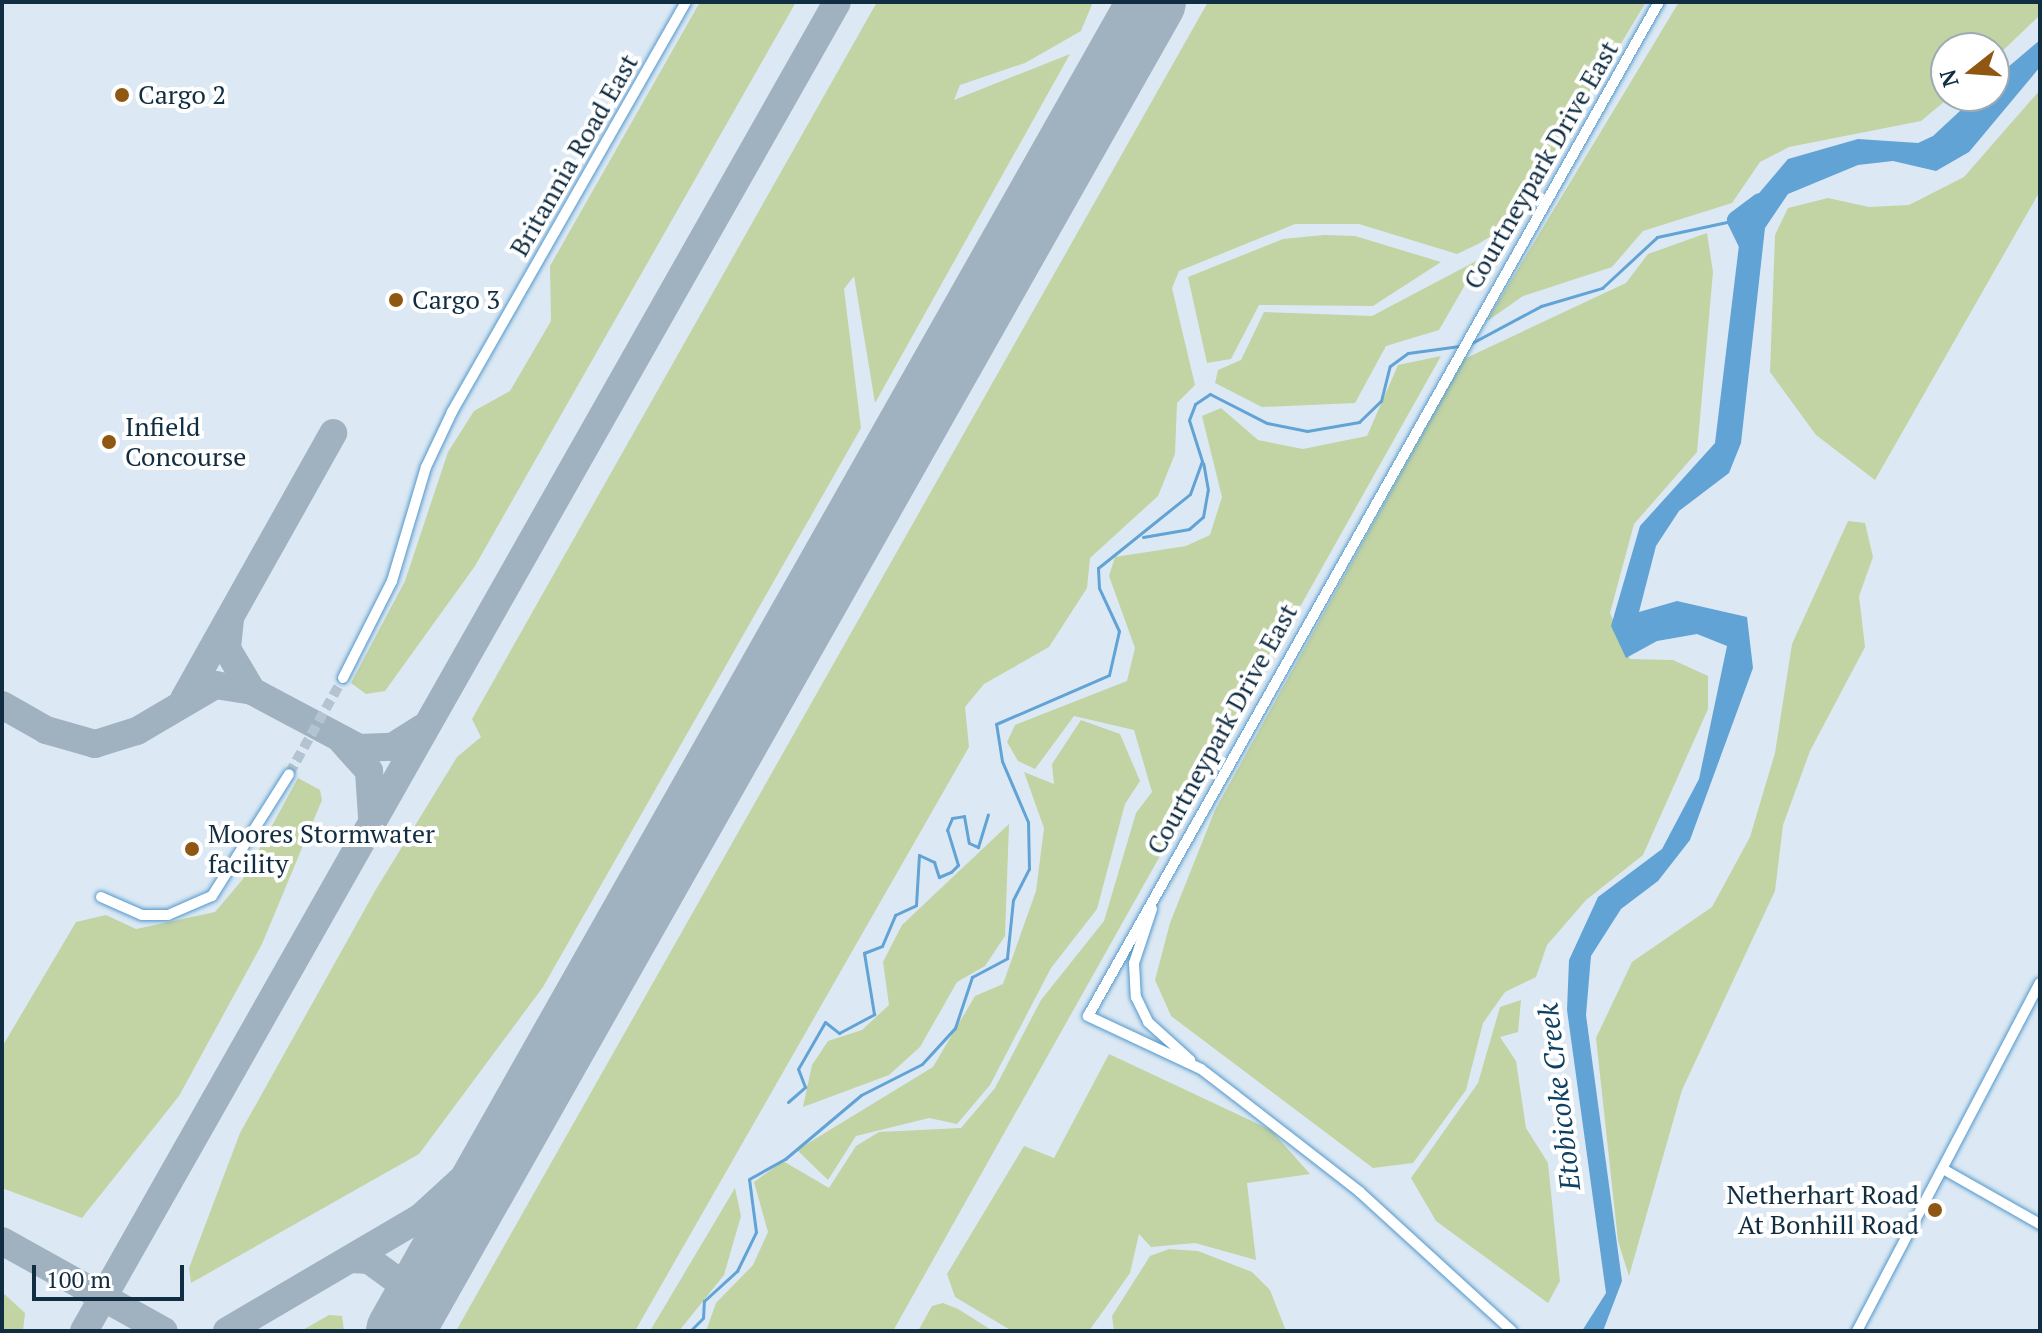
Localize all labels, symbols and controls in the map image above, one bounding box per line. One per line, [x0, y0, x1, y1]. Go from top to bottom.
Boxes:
north arrow [1930, 32, 2010, 112]
street label: Courtneypark Drive East [1457, 35, 1625, 295]
street label: Britannia Road East [503, 48, 645, 262]
text: N [1932, 66, 1965, 91]
place label: Cargo 2 [138, 79, 226, 111]
marker: Cargo 2 [113, 86, 131, 104]
place label: Cargo 3 [412, 284, 500, 316]
marker: Cargo 3 [387, 291, 405, 309]
place label: Infield Concourse [125, 411, 246, 472]
marker: Infield Concourse [100, 433, 118, 451]
street label: Courtneypark Drive East [1140, 598, 1304, 860]
place label: Moores Stormwater facility [208, 818, 435, 880]
marker: Moores Stormwater facility [183, 840, 201, 858]
water label: Etobicoke Creek [1531, 1001, 1587, 1193]
place label: Netherhart Road At Bonhill Road [1727, 1179, 1919, 1240]
marker: Netherhart Road At Bonhill Road [1926, 1201, 1944, 1219]
scale bar [36, 1249, 188, 1299]
text: 100 m [46, 1263, 111, 1295]

